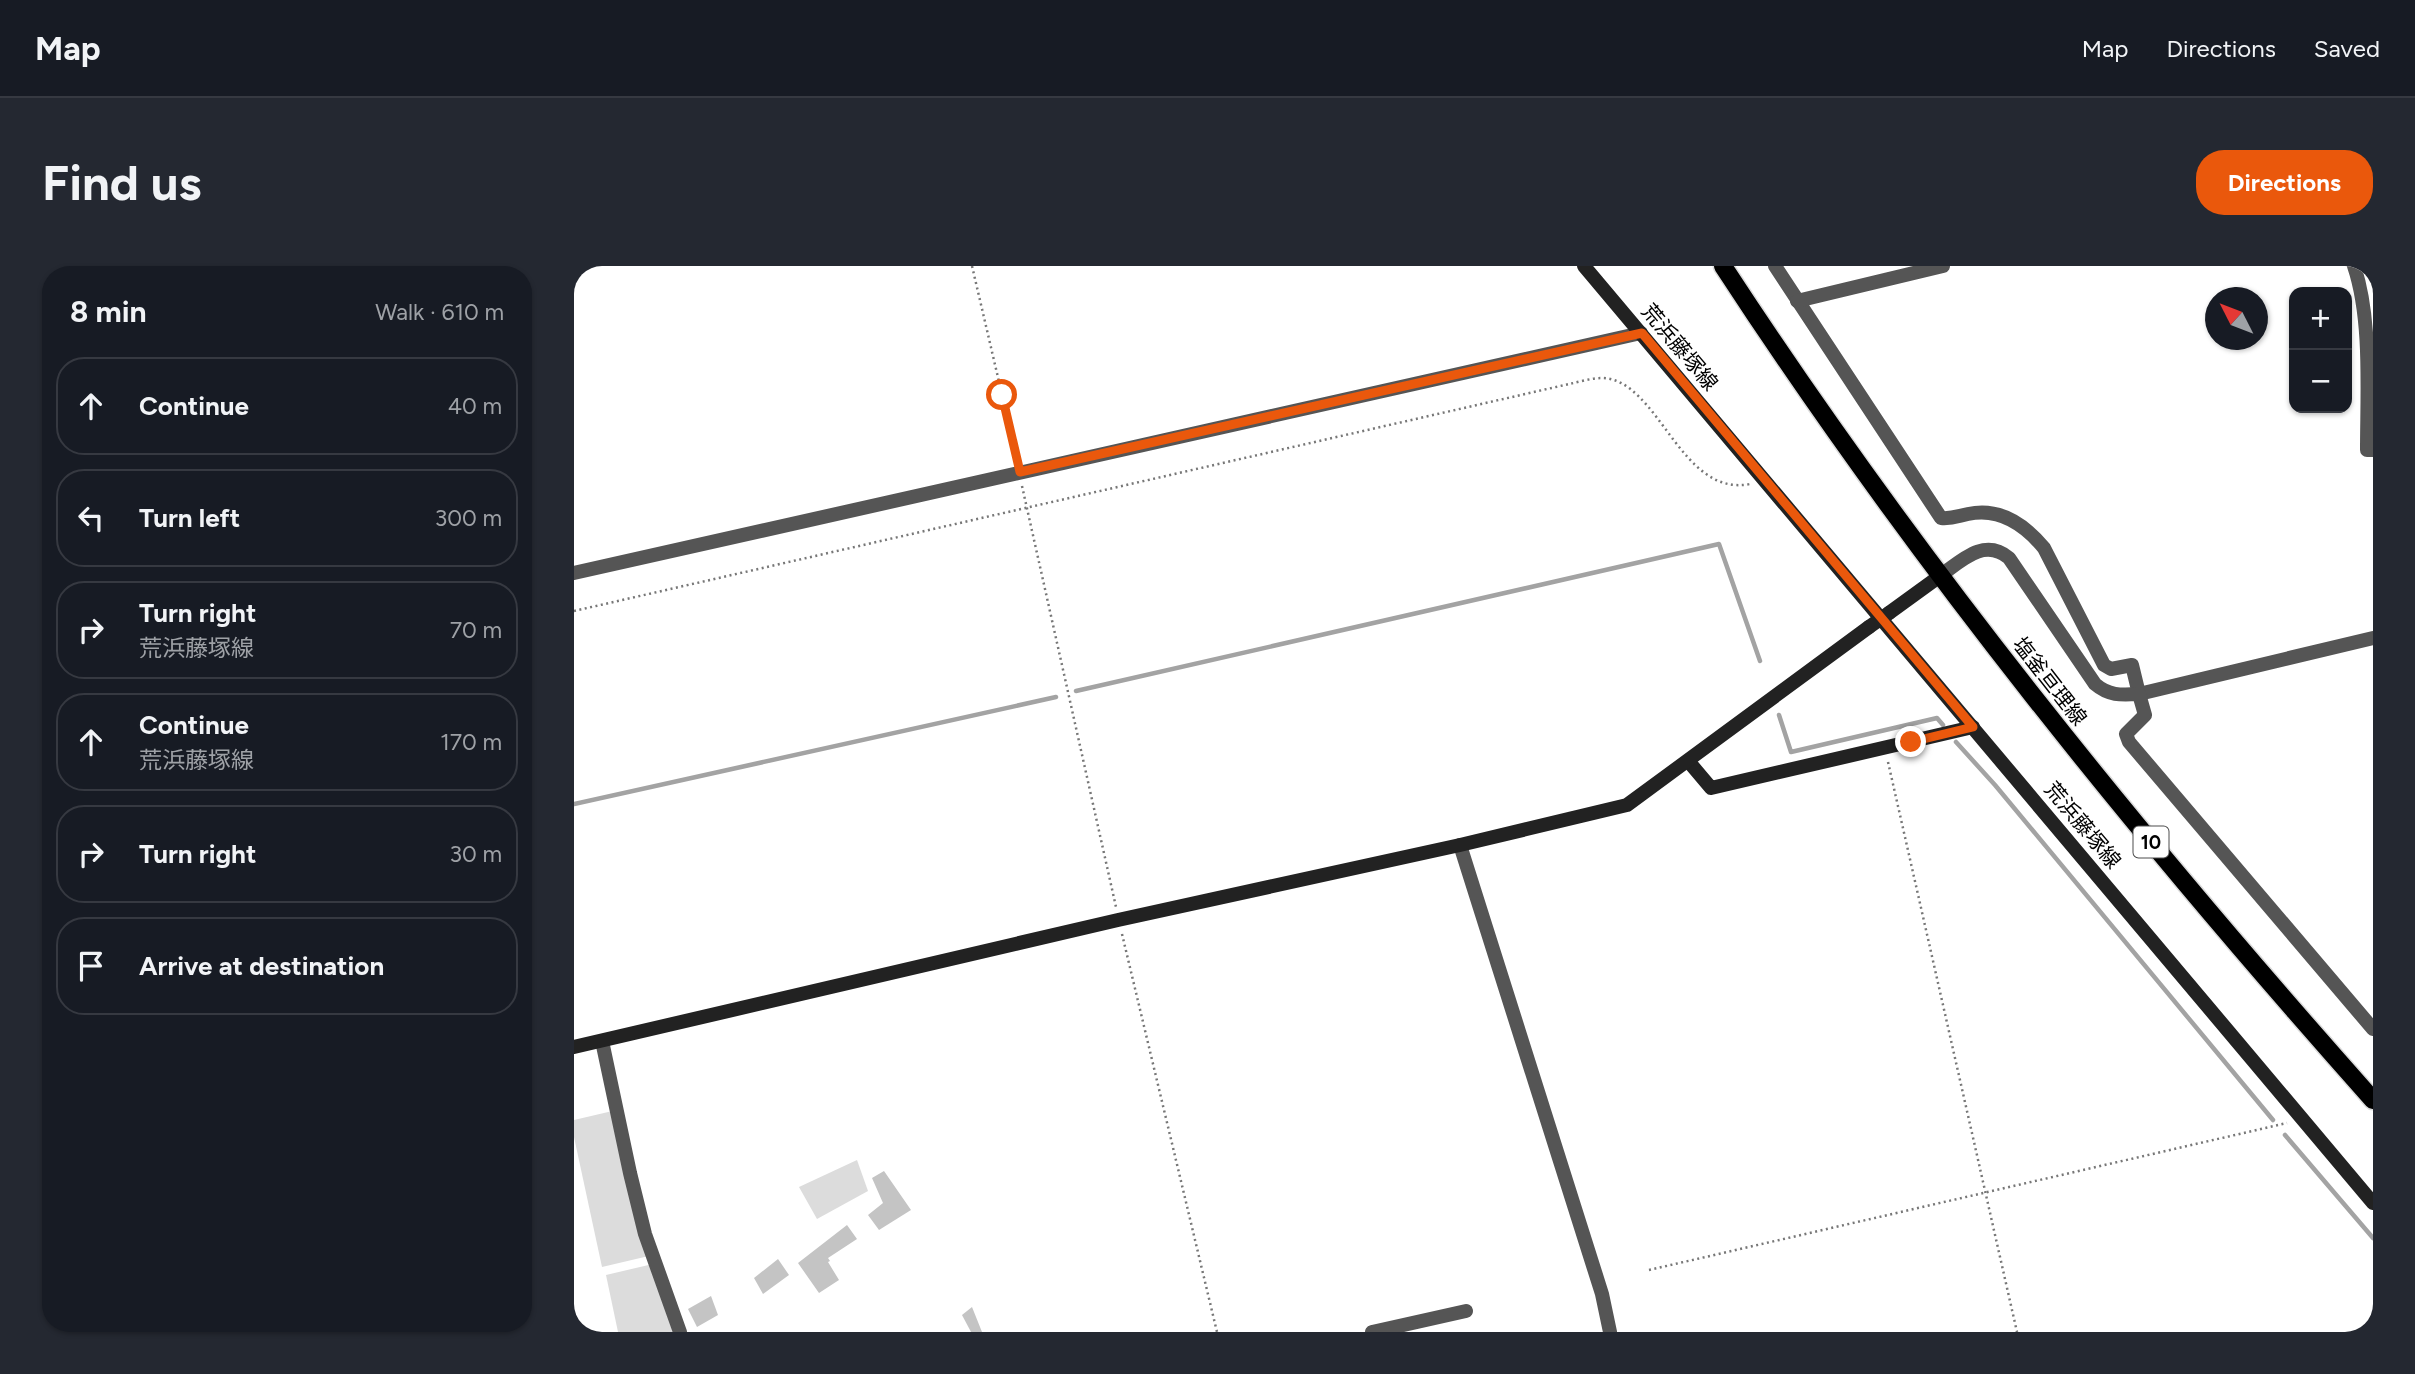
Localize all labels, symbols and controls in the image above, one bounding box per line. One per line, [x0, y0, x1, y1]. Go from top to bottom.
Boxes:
text: Map [35, 29, 101, 68]
text: Map [2082, 34, 2128, 63]
text: Directions [2166, 34, 2276, 63]
text: Saved [2314, 34, 2380, 63]
button: Directions [2196, 150, 2373, 215]
text: Find us [42, 153, 201, 212]
north arrow [2205, 287, 2268, 350]
map controls [2289, 287, 2352, 413]
button: + [2289, 287, 2352, 350]
text: 8 min [70, 293, 147, 330]
text: Walk · 610 m [375, 298, 504, 326]
street label: 荒浜藤塚線 [1637, 299, 1723, 395]
button: − [2289, 350, 2352, 413]
route start [986, 379, 1017, 410]
icon: ahead [72, 387, 110, 425]
text: Continue [139, 390, 249, 422]
text: 40 m [448, 392, 502, 420]
icon: left [72, 499, 110, 537]
text: Turn left [139, 502, 240, 534]
text: 300 m [435, 504, 502, 532]
text: Turn right [139, 597, 256, 629]
icon: right [72, 611, 110, 649]
text: 70 m [450, 616, 502, 644]
street label: 塩釜亘理線 [2008, 632, 2092, 730]
text: 荒浜藤塚線 [139, 634, 254, 662]
text: Continue [139, 709, 249, 741]
icon: ahead [72, 723, 110, 761]
route end [1895, 726, 1926, 757]
text: 170 m [440, 728, 502, 756]
text: 荒浜藤塚線 [139, 746, 254, 774]
street label: 荒浜藤塚線 [2040, 777, 2126, 873]
road number: 10 [2134, 827, 2168, 858]
icon: right [72, 835, 110, 873]
text: Turn right [139, 838, 256, 870]
text: 30 m [449, 840, 502, 868]
icon: arrive [72, 947, 110, 985]
text: Arrive at destination [139, 950, 384, 982]

